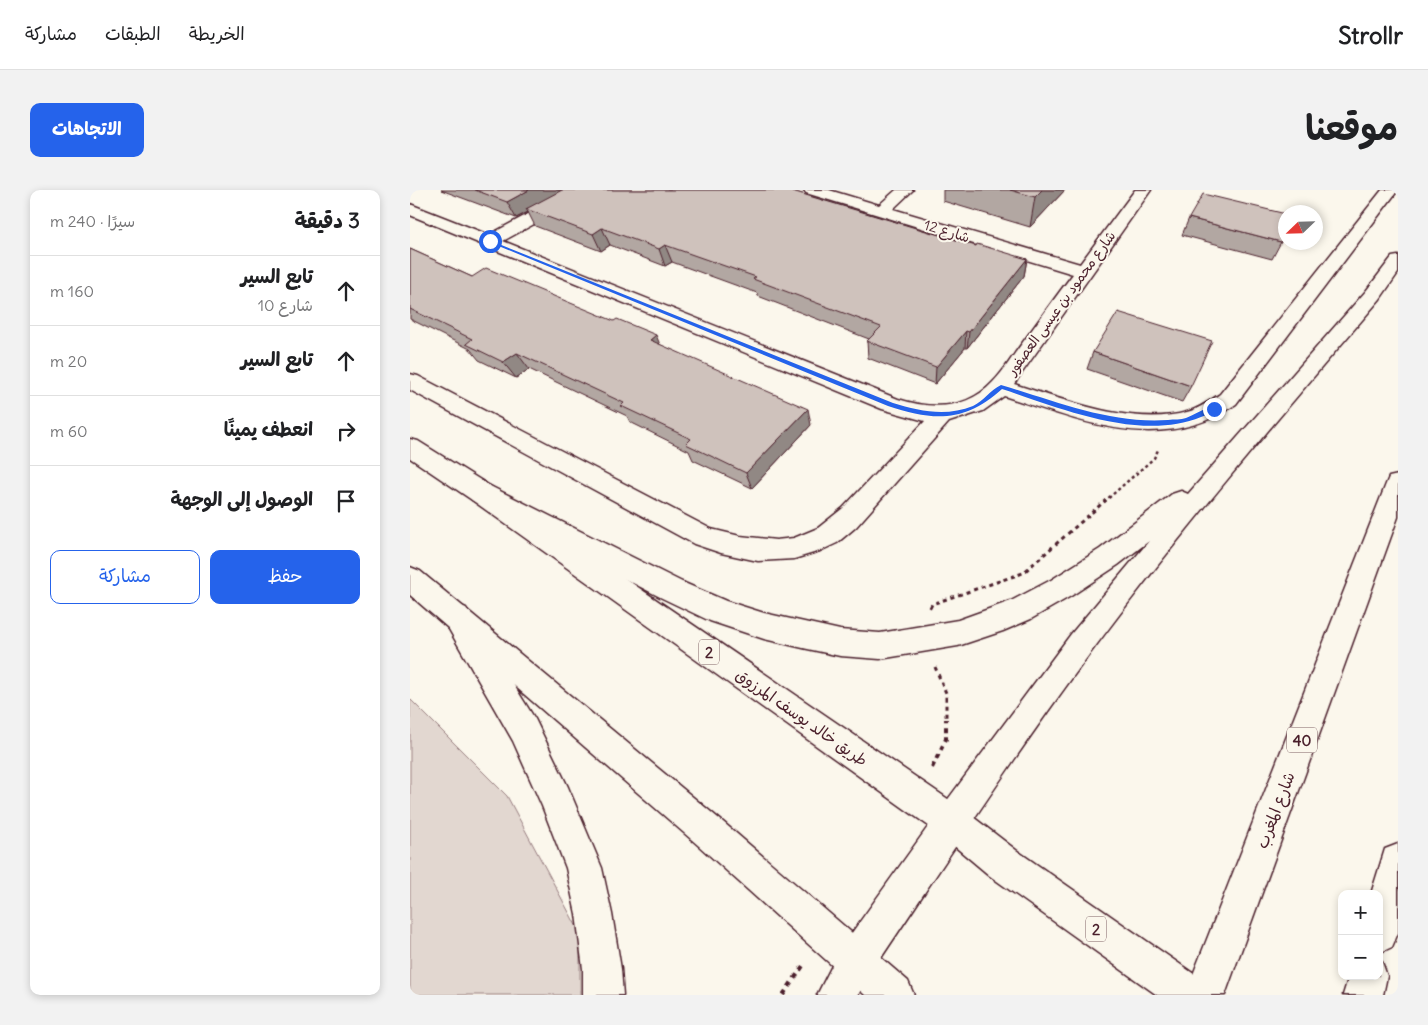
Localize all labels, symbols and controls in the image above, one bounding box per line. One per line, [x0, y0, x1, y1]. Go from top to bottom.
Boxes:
text: Strollr [1338, 20, 1403, 50]
text: مشاركة [25, 22, 77, 45]
text: الطبقات [105, 22, 161, 45]
text: الخريطة [189, 22, 245, 45]
button: الاتجاهات [30, 103, 144, 157]
text: موقعنا [1305, 105, 1398, 149]
north arrow [1278, 205, 1323, 250]
text: 3 دقيقة [295, 207, 360, 234]
text: سيرًا · 240 m [50, 211, 135, 231]
street label: شارع 12 [922, 216, 972, 247]
street label: شارع محمود بن عيسى العصفور [1002, 227, 1120, 380]
route start [479, 230, 502, 253]
text: تابع السير [241, 264, 313, 288]
icon: ahead [332, 277, 360, 305]
text: 160 m [50, 281, 94, 301]
text: شارع 10 [258, 295, 313, 315]
text: تابع السير [241, 347, 313, 371]
icon: ahead [332, 347, 360, 375]
text: 20 m [50, 351, 87, 371]
route end [1203, 398, 1226, 421]
text: انعطف يمينًا [224, 417, 313, 441]
icon: right [332, 417, 360, 445]
text: 60 m [50, 421, 88, 441]
text: الوصول إلى الوجهة [170, 487, 313, 511]
icon: arrive [332, 487, 360, 515]
button: مشاركة [50, 550, 200, 604]
button: حفظ [210, 550, 360, 604]
road number: 2 [699, 640, 719, 664]
street label: طريق خالد يوسف المرزوق [732, 664, 872, 771]
road number: 40 [1287, 728, 1317, 752]
street label: شارع المغرب [1251, 769, 1301, 852]
map controls [1338, 890, 1383, 980]
button: + [1338, 890, 1383, 935]
road number: 2 [1086, 916, 1106, 942]
button: − [1338, 935, 1383, 980]

